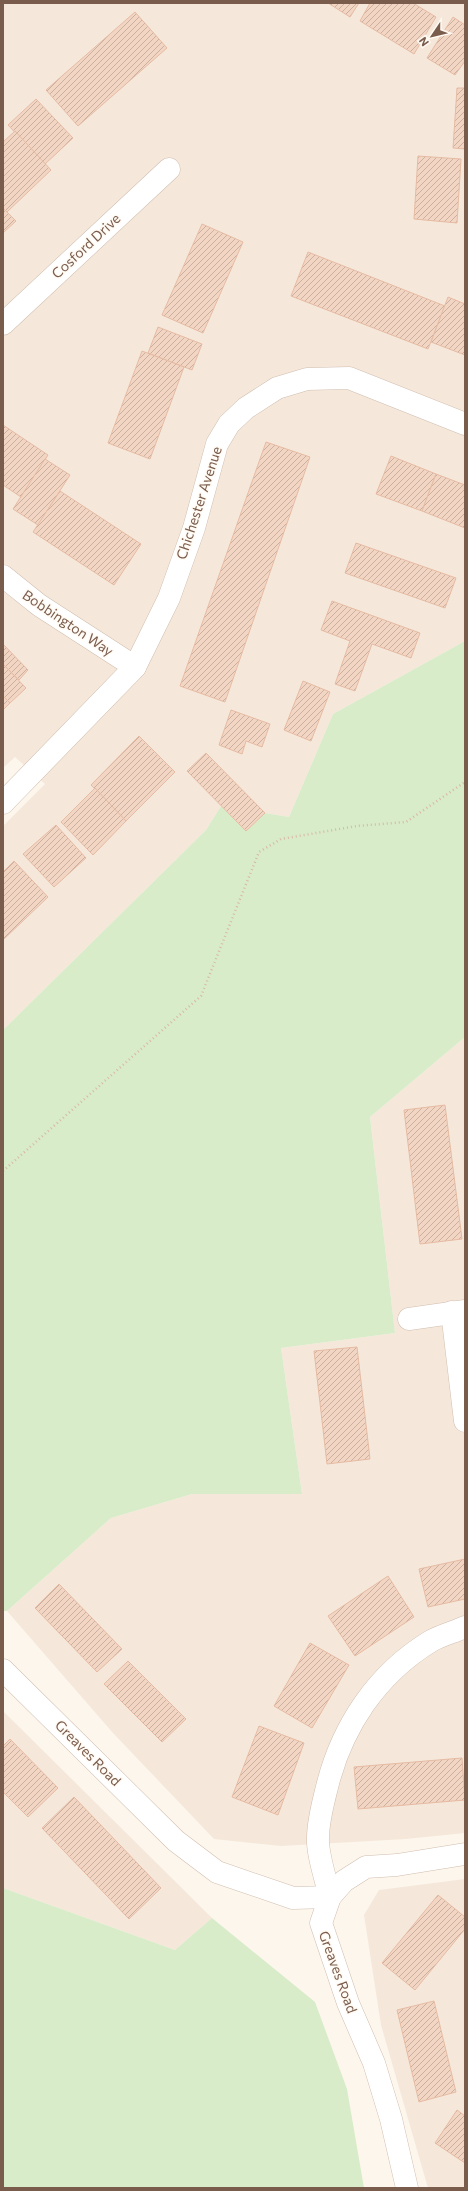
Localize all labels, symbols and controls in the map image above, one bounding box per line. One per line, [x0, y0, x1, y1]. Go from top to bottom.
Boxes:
north arrow [412, 16, 452, 56]
text: N [416, 35, 431, 49]
street label: Cosford Drive [48, 210, 124, 282]
street label: Chichester Avenue [172, 444, 225, 562]
street label: Bobbington Way [20, 586, 117, 659]
street label: Greaves Road [52, 1716, 125, 1789]
street label: Greaves Road [316, 1928, 361, 2015]

